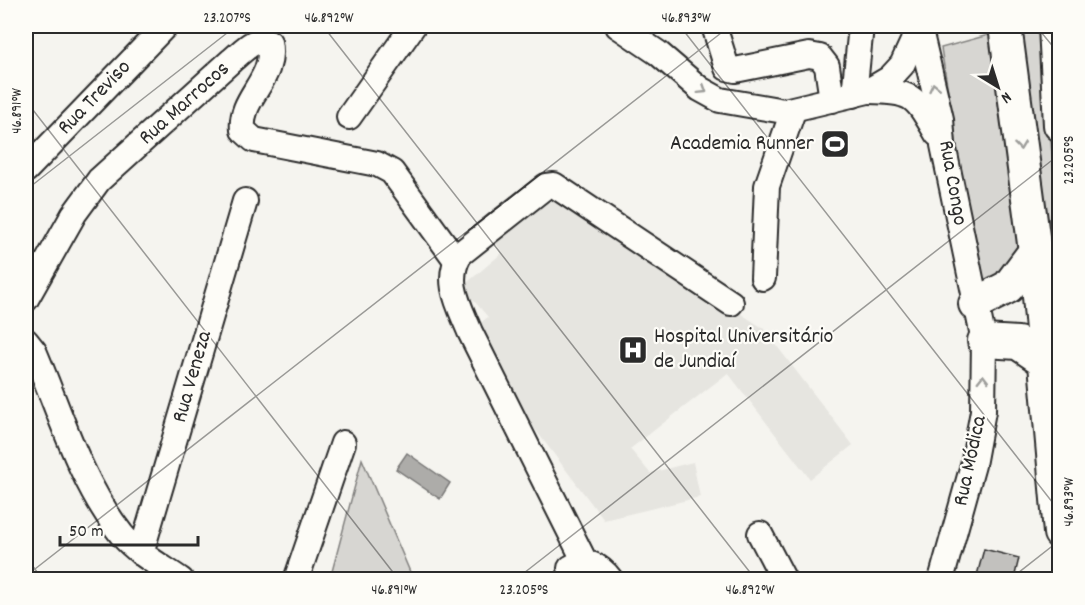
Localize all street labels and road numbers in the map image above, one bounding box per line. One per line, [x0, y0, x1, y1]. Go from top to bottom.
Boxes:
street label: Rua Treviso [51, 53, 139, 143]
street label: Rua Marrocos [133, 55, 237, 153]
street label: Rua Congo [929, 138, 975, 228]
street label: Rua Veneza [165, 327, 221, 427]
street label: Rua Módica [946, 412, 996, 509]

